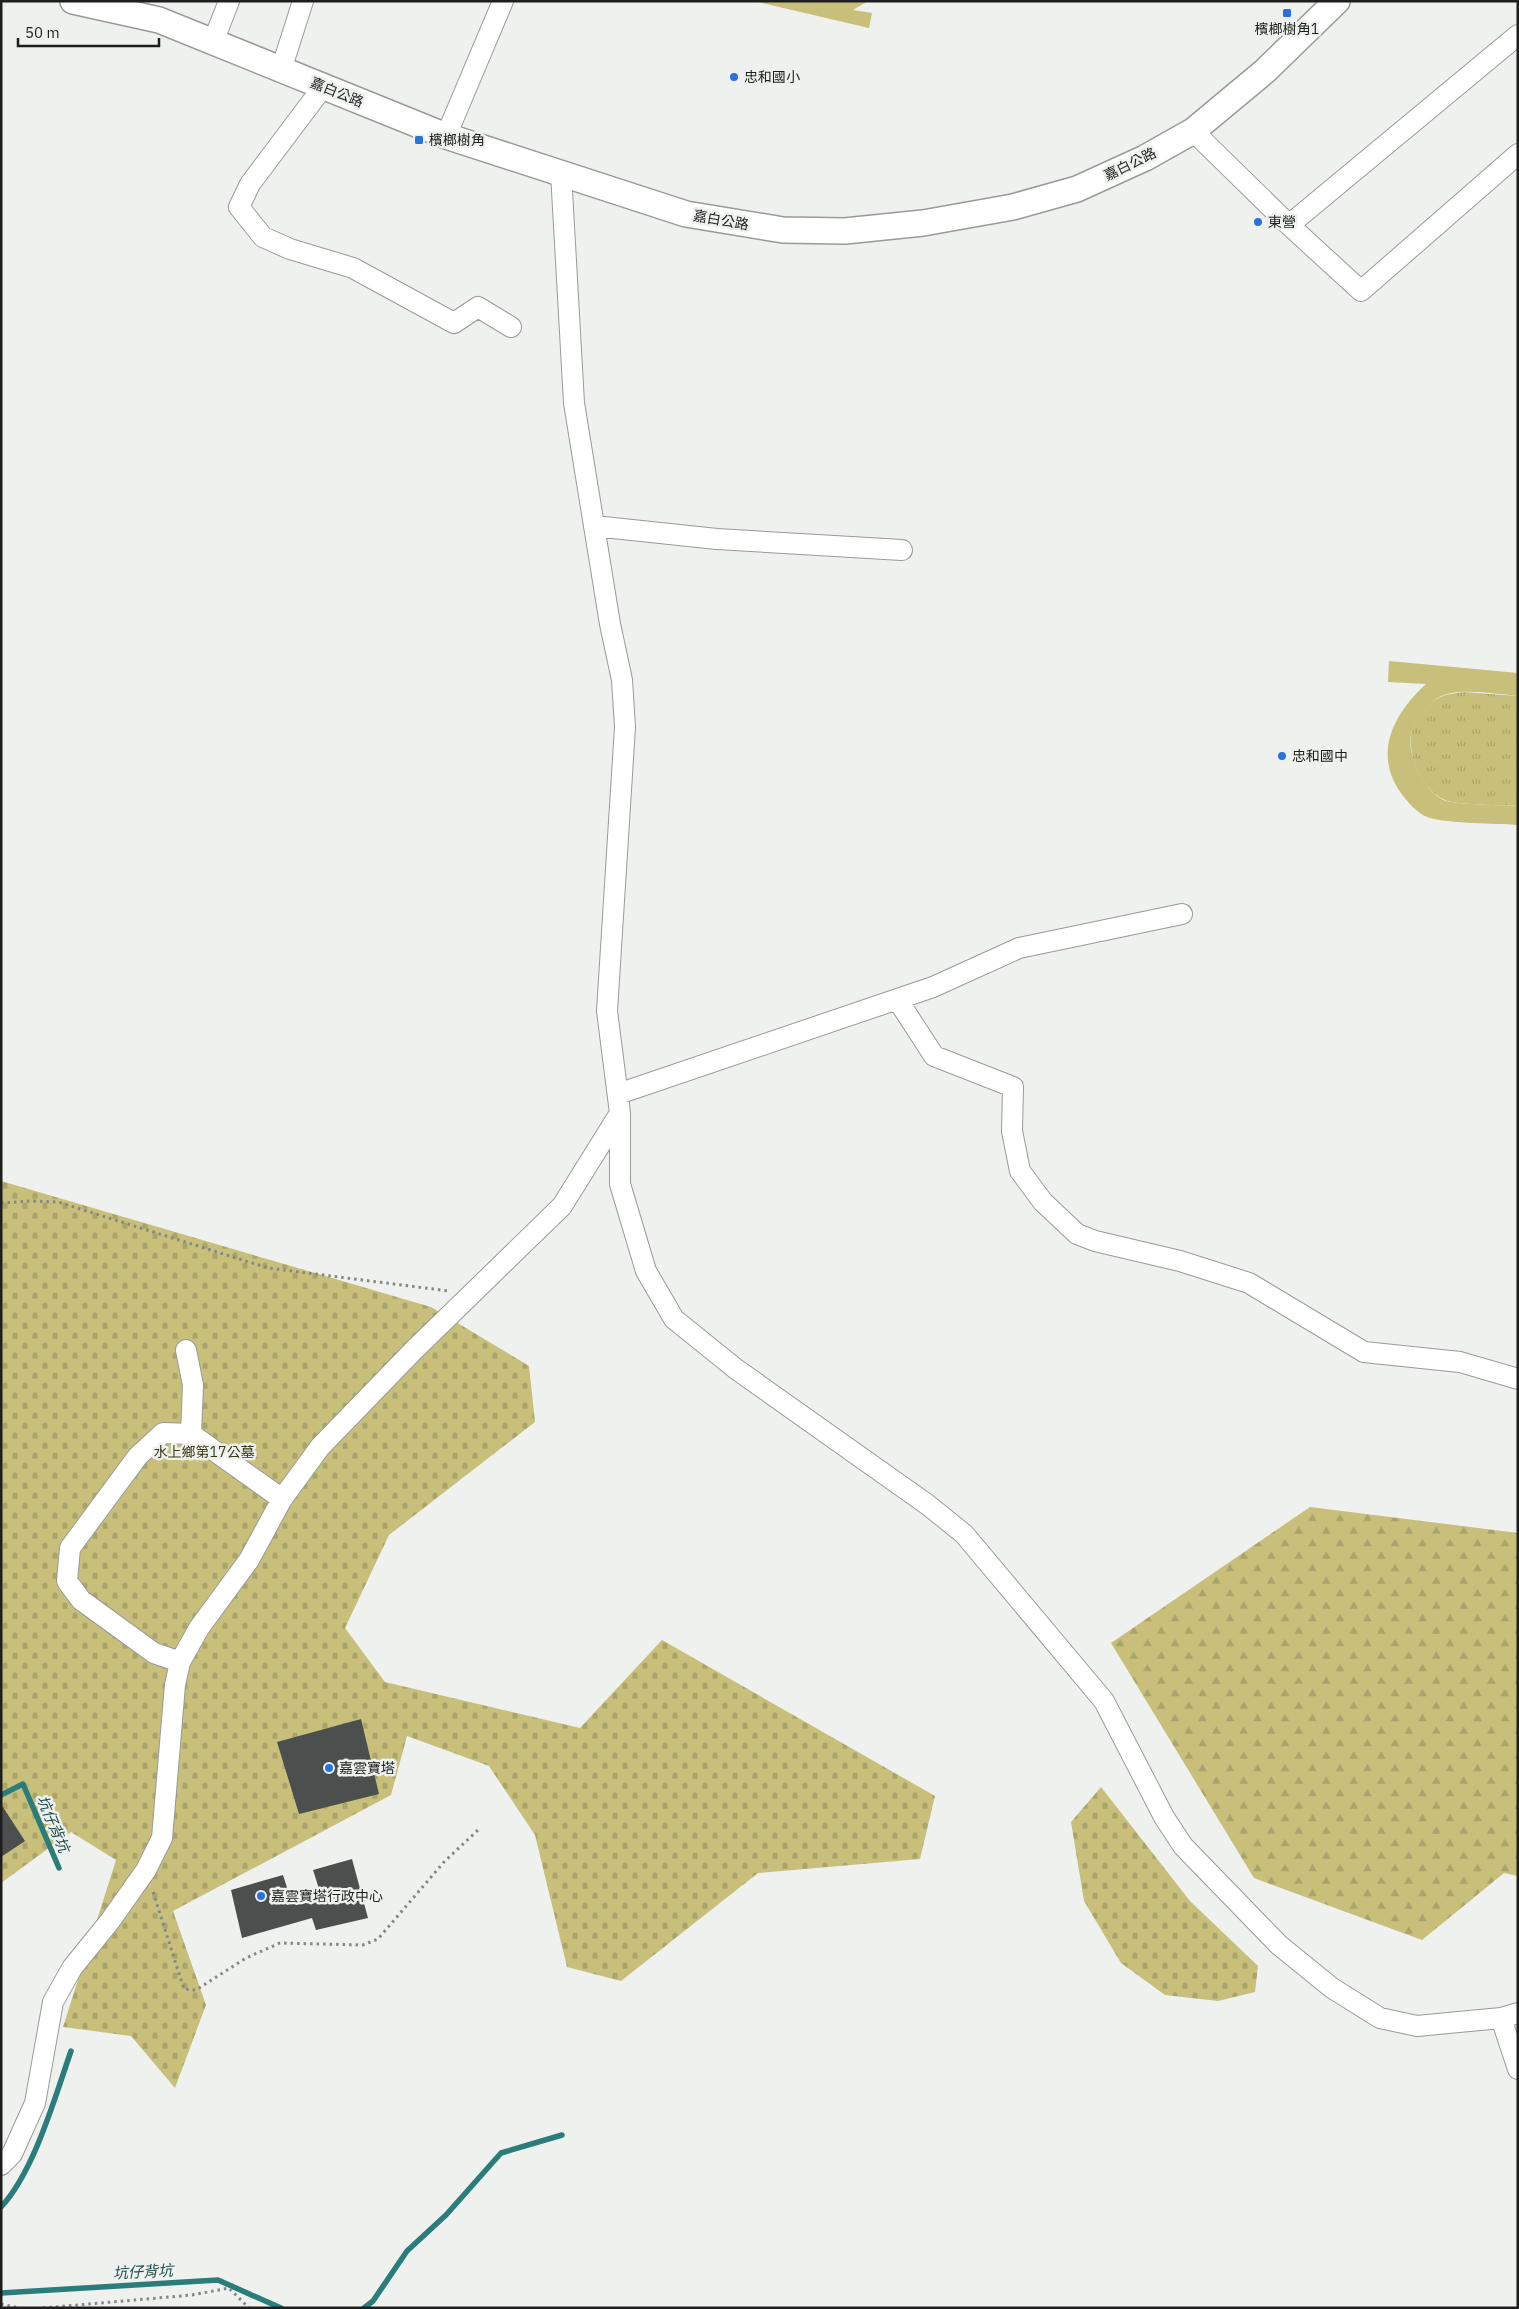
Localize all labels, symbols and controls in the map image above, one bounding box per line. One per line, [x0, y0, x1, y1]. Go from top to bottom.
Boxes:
marker: 檳榔樹角1 [1281, 7, 1293, 19]
scale bar [18, 15, 159, 47]
place label: 檳榔樹角1 [1255, 20, 1319, 38]
text: 50 m [25, 23, 60, 42]
place label: 忠和國小 [744, 68, 800, 86]
marker: 忠和國小 [728, 71, 740, 83]
street label: 嘉白公路 [308, 73, 366, 111]
place label: 檳榔樹角 [429, 131, 485, 149]
marker: 檳榔樹角 [413, 134, 425, 146]
street label: 嘉白公路 [1101, 144, 1159, 184]
street label: 嘉白公路 [692, 206, 750, 234]
place label: 東營 [1268, 213, 1296, 231]
marker: 東營 [1252, 216, 1264, 228]
place label: 忠和國中 [1292, 747, 1348, 765]
marker: 忠和國中 [1276, 750, 1288, 762]
park label: 水上鄉第17公墓 [154, 1443, 254, 1461]
place label: 嘉雲寶塔 [339, 1759, 395, 1777]
marker: 嘉雲寶塔 [323, 1762, 335, 1774]
water label: 坑仔背坑 [33, 1792, 75, 1857]
place label: 嘉雲寶塔行政中心 [271, 1887, 383, 1905]
marker: 嘉雲寶塔行政中心 [255, 1890, 267, 1902]
water label: 坑仔背坑 [113, 2260, 175, 2283]

